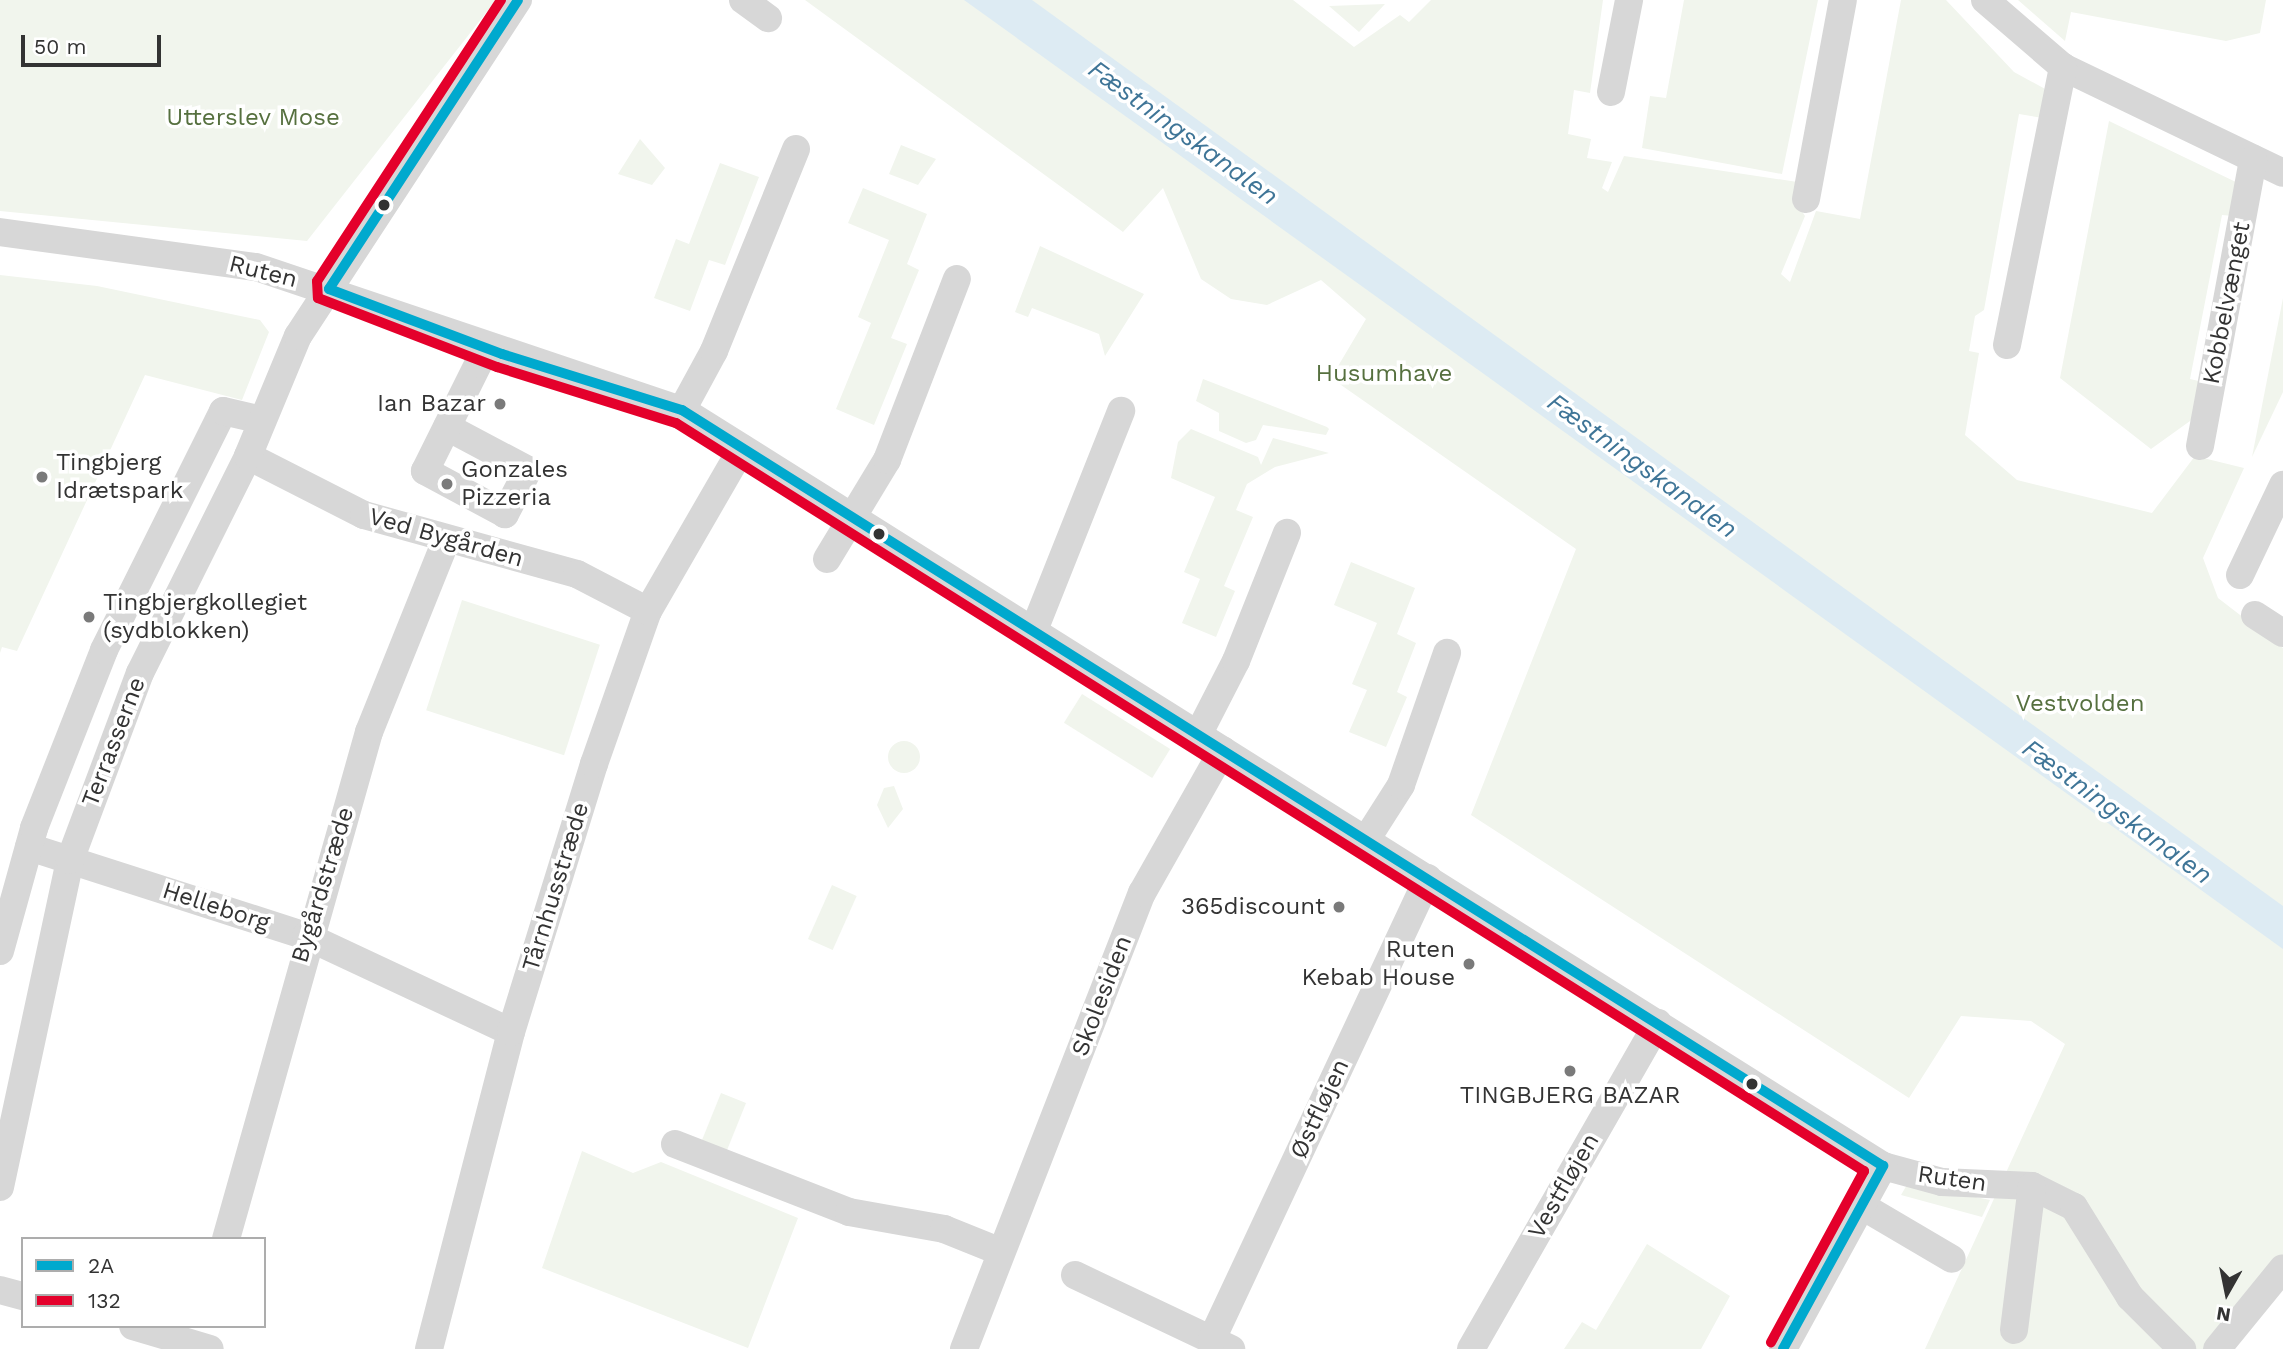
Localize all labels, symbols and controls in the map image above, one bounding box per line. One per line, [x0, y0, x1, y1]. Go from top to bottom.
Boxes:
scale bar [24, 21, 164, 65]
text: 50 m [34, 34, 86, 59]
water label: Fæstningskanalen [1082, 54, 1284, 212]
park label: Utterslev Mose [166, 104, 340, 132]
unlabelled marker [377, 198, 391, 212]
street label: Kobbelvænget [2197, 219, 2257, 387]
street label: Ruten [226, 250, 300, 294]
park label: Husumhave [1316, 360, 1452, 388]
water label: Fæstningskanalen [1541, 387, 1743, 545]
place label: Ian Bazar [377, 390, 486, 418]
marker: Ian Bazar [492, 396, 508, 412]
place label: Tingbjerg Idrætspark [56, 449, 183, 505]
place label: Gonzales Pizzeria [461, 456, 568, 512]
marker: Tingbjerg Idrætspark [34, 469, 50, 485]
marker: Gonzales Pizzeria [439, 476, 455, 492]
street label: Ved Bygården [366, 502, 526, 574]
unlabelled marker [872, 527, 886, 541]
place label: Tingbjergkollegiet (sydblokken) [103, 589, 307, 645]
marker: Tingbjergkollegiet (sydblokken) [81, 609, 97, 625]
street label: Terrasserne [76, 673, 152, 811]
park label: Vestvolden [2016, 690, 2144, 718]
water label: Fæstningskanalen [2016, 733, 2218, 891]
street label: Tårnhusstræde [517, 799, 595, 975]
street label: Bygårdstræde [286, 804, 360, 966]
street label: Helleborg [159, 876, 273, 938]
place label: 365discount [1181, 893, 1325, 921]
marker: 365discount [1331, 899, 1347, 915]
street label: Skolesiden [1066, 932, 1138, 1060]
place label: Ruten Kebab House [1301, 936, 1455, 992]
marker: Ruten Kebab House [1461, 956, 1477, 972]
street label: Østfløjen [1284, 1055, 1356, 1163]
marker: TINGBJERG BAZAR [1562, 1063, 1578, 1079]
unlabelled marker [1745, 1077, 1759, 1091]
place label: TINGBJERG BAZAR [1460, 1082, 1680, 1110]
street label: Vestfløjen [1522, 1128, 1606, 1244]
street label: Ruten [1916, 1160, 1988, 1198]
legend [21, 1237, 266, 1328]
text: 2A [88, 1253, 114, 1278]
north arrow [2192, 1258, 2262, 1328]
text: 132 [88, 1288, 121, 1313]
text: N [2215, 1302, 2232, 1327]

